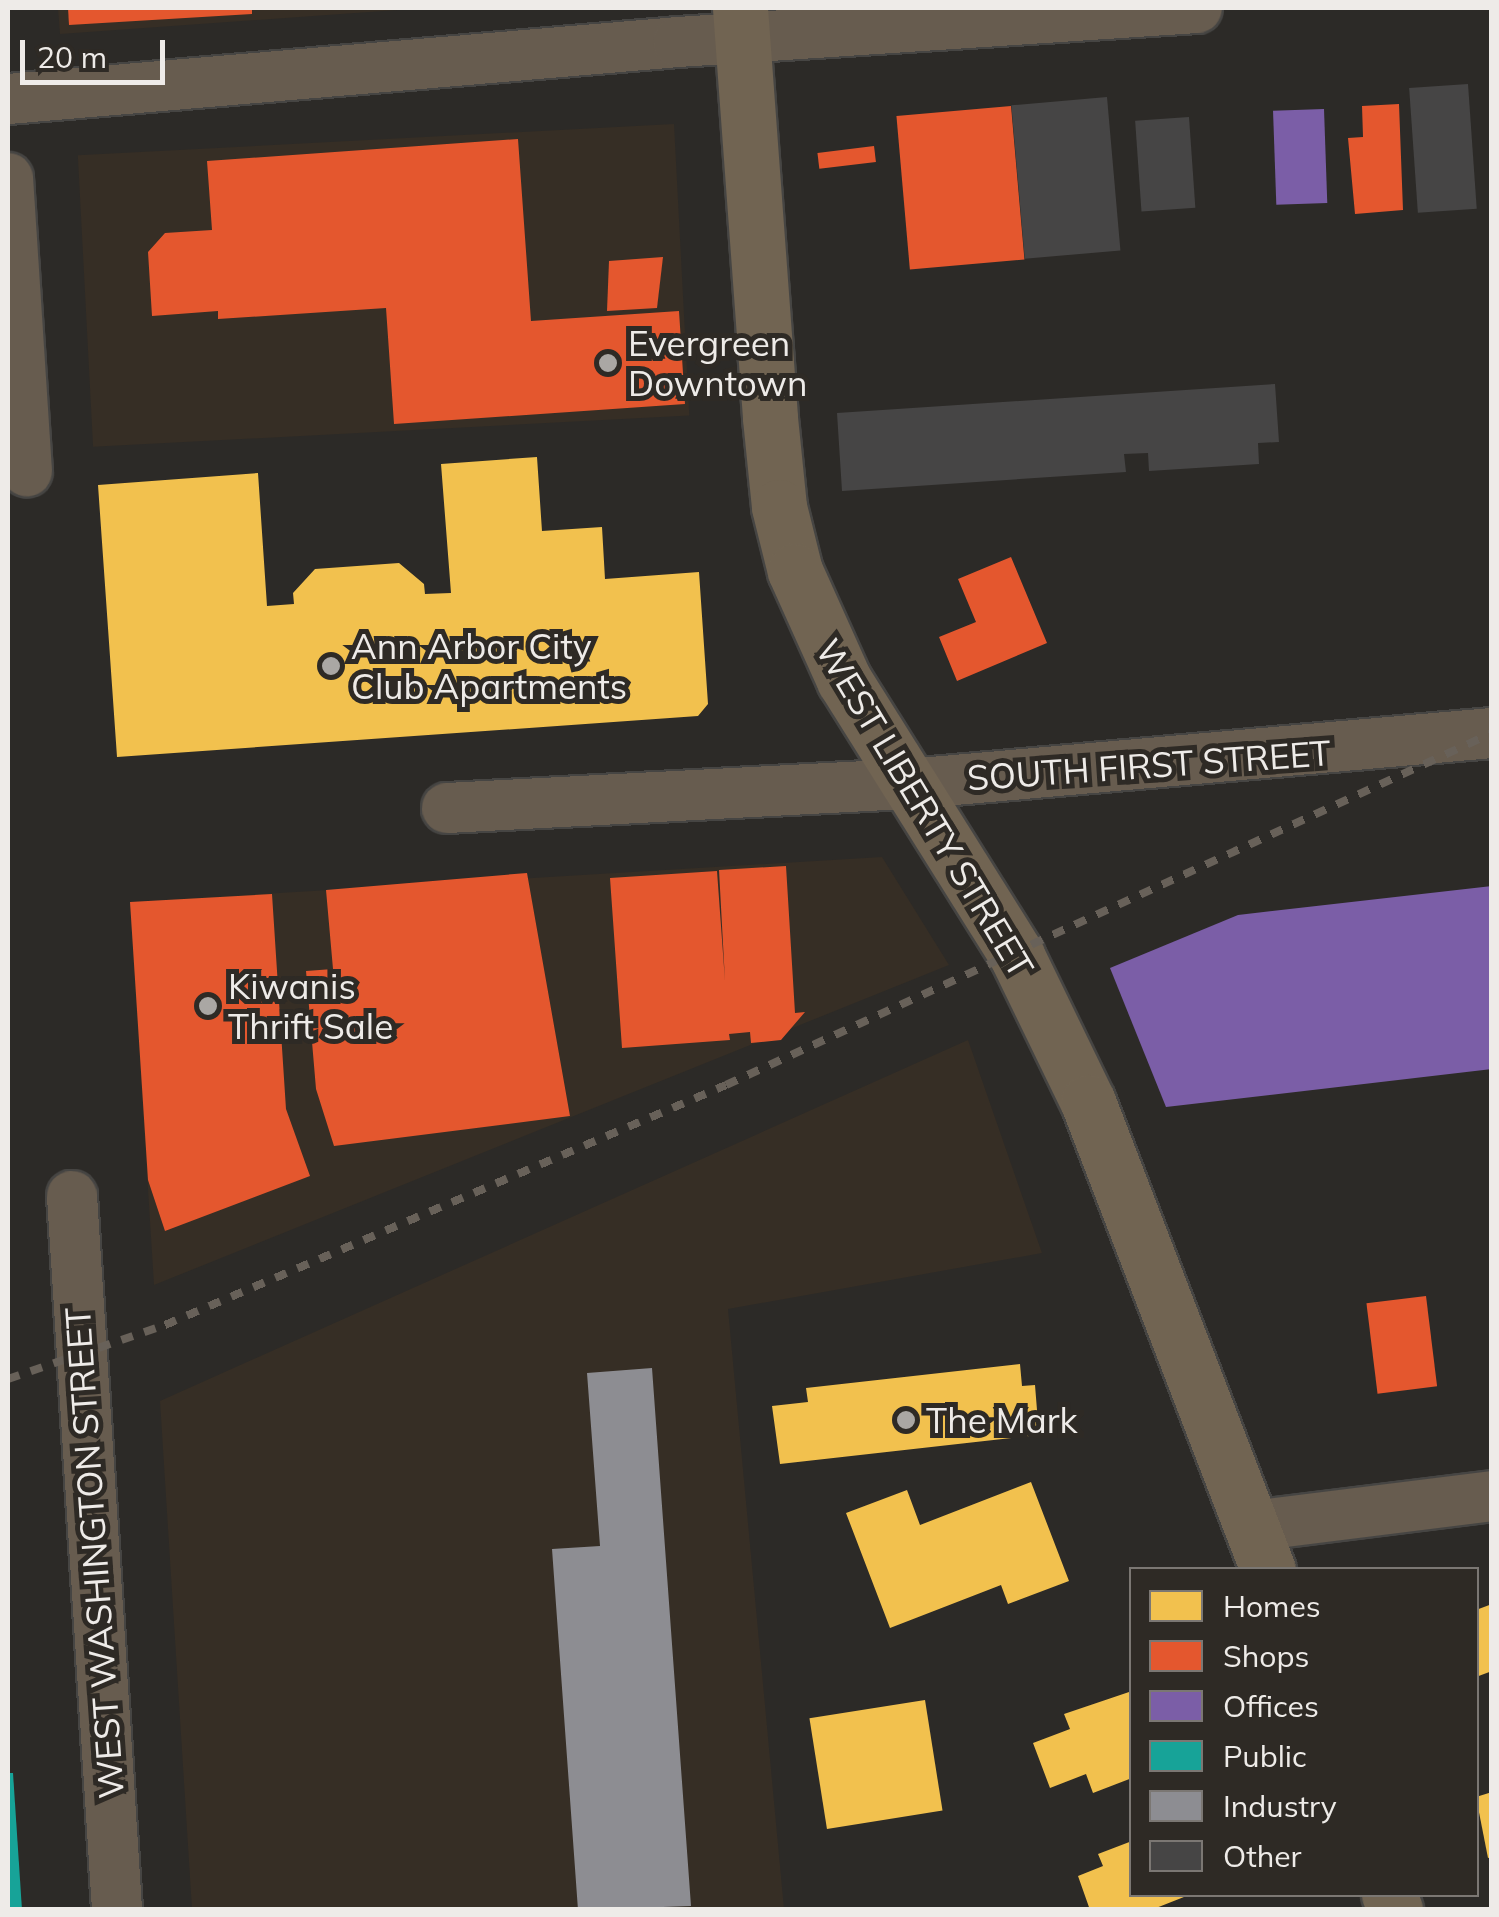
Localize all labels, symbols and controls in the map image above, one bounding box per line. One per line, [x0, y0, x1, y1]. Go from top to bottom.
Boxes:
scale bar [25, 20, 170, 82]
text: 20 m [37, 38, 107, 76]
place label: Evergreen Downtown [628, 322, 808, 404]
marker: Evergreen Downtown [597, 352, 619, 374]
place label: Ann Arbor City Club Apartments [351, 625, 627, 707]
street label: WEST LIBERTY STREET [807, 631, 1043, 985]
marker: Ann Arbor City Club Apartments [320, 655, 342, 677]
street label: SOUTH FIRST STREET [966, 731, 1332, 799]
place label: Kiwanis Thrift Sale [228, 965, 393, 1047]
marker: Kiwanis Thrift Sale [197, 995, 219, 1017]
street label: WEST WASHINGTON STREET [56, 1306, 132, 1800]
place label: The Mark [926, 1399, 1078, 1441]
marker: The Mark [895, 1409, 917, 1431]
legend [1129, 1567, 1479, 1897]
text: Homes [1223, 1587, 1321, 1625]
text: Shops [1223, 1637, 1309, 1675]
text: Offices [1223, 1687, 1319, 1725]
text: Public [1223, 1737, 1307, 1775]
text: Industry [1223, 1787, 1337, 1825]
text: Other [1223, 1837, 1301, 1875]

